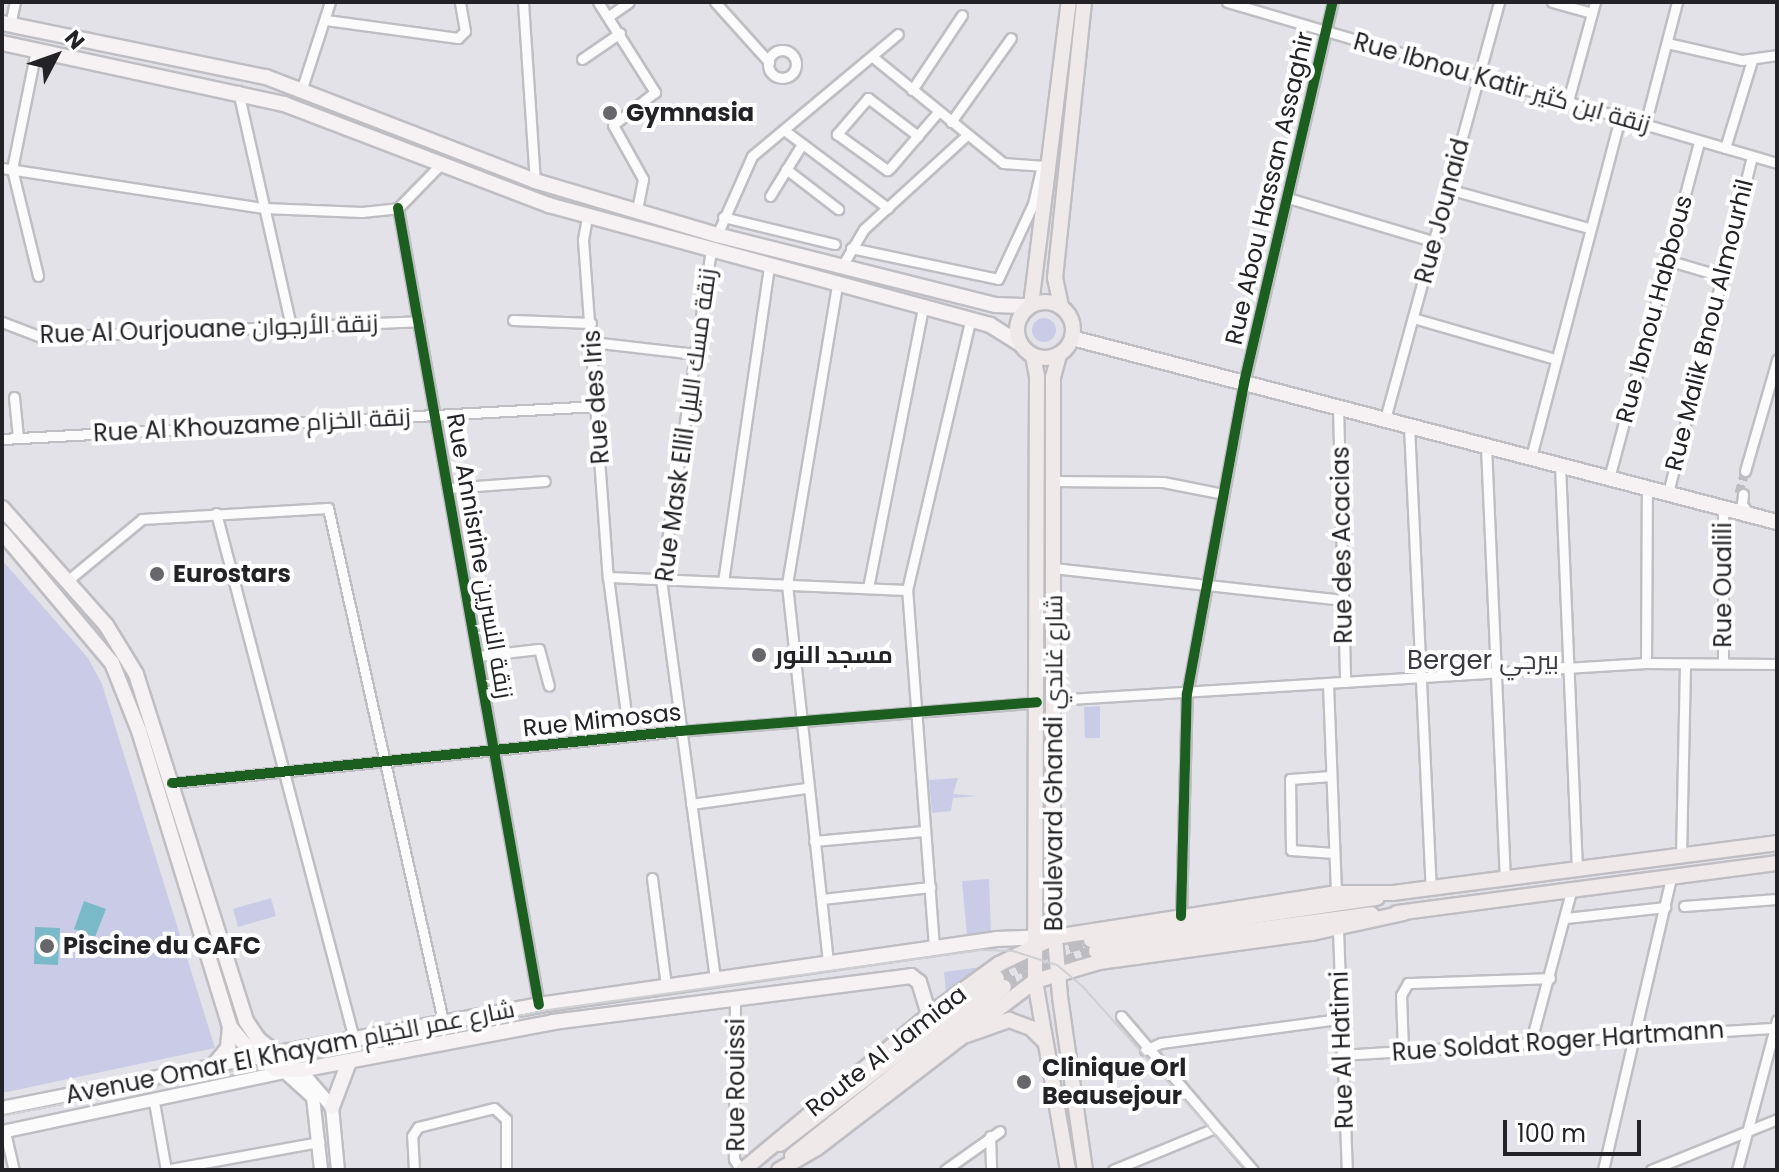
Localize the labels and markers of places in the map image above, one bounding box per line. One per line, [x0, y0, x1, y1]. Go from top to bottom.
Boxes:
place label: Gymnasia [626, 99, 754, 127]
marker: Gymnasia [601, 104, 619, 122]
place label: Eurostars [173, 560, 291, 588]
marker: Eurostars [148, 565, 166, 583]
place label: مسجد النور [775, 641, 893, 669]
marker: مسجد النور [750, 646, 768, 664]
place label: Piscine du CAFC [63, 932, 261, 960]
marker: Piscine du CAFC [38, 937, 56, 955]
place label: Clinique Orl Beausejour [1042, 1054, 1186, 1110]
marker: Clinique Orl Beausejour [1013, 1071, 1035, 1093]

